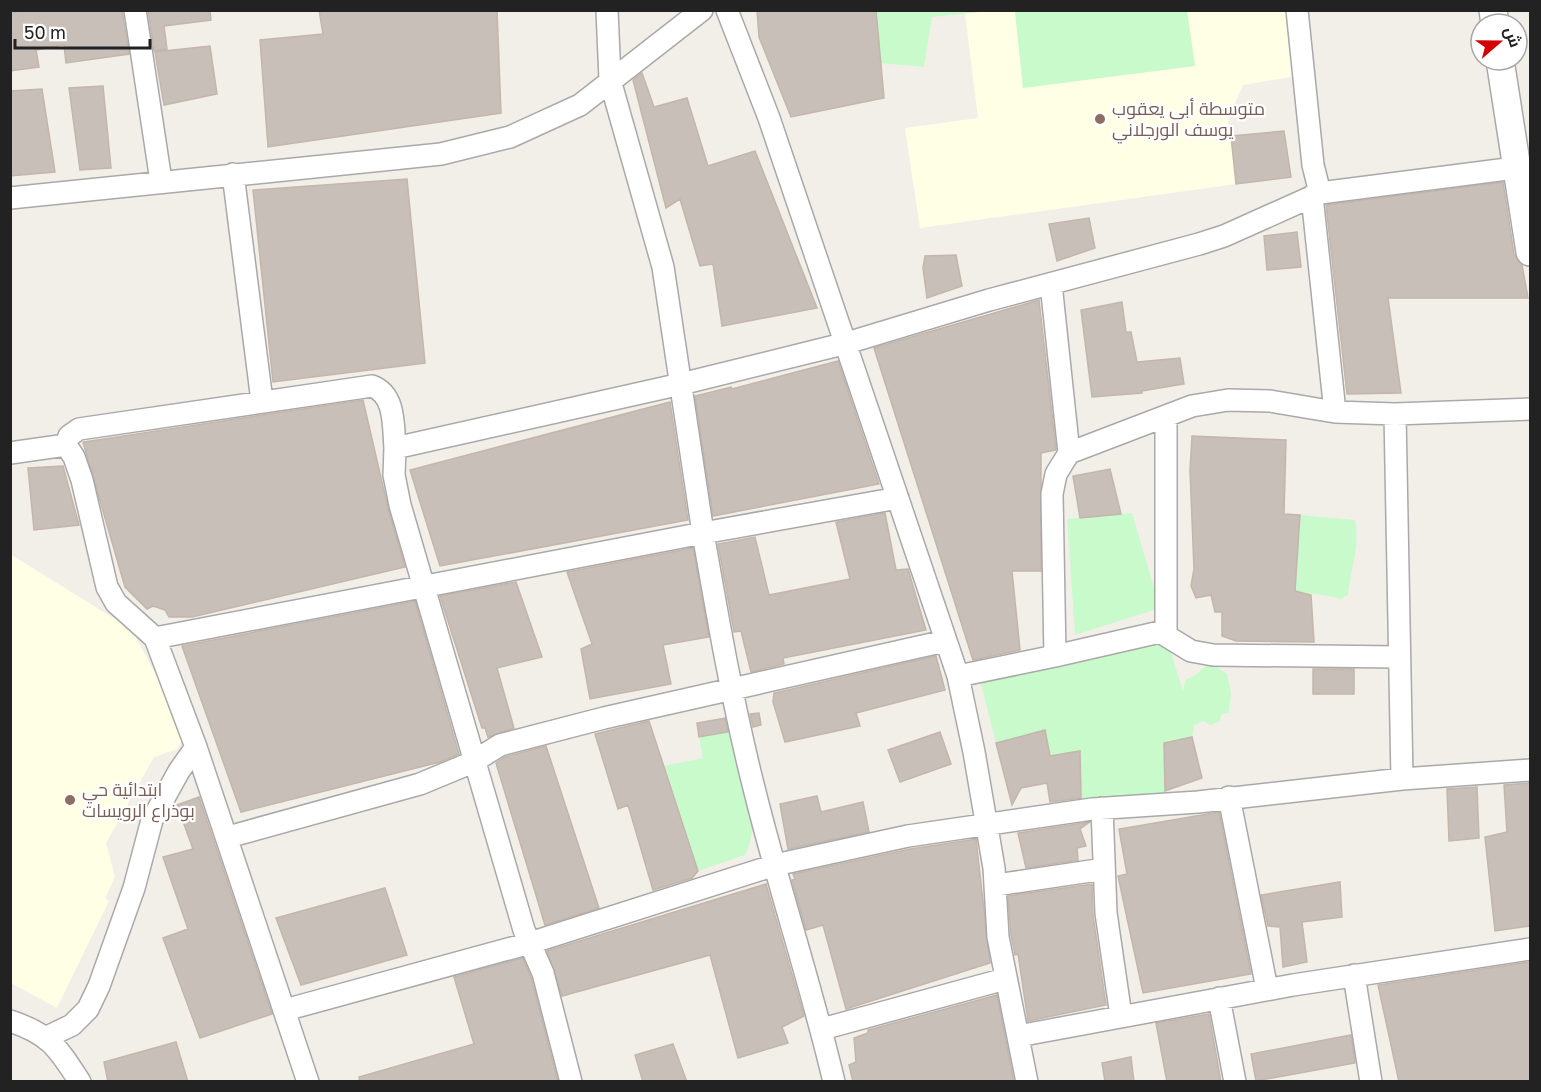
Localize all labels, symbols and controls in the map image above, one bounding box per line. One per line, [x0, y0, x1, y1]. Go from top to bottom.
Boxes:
scale bar [15, 12, 150, 50]
north arrow [1469, 12, 1529, 72]
text: 50 m [24, 21, 66, 43]
text: ش [1500, 24, 1526, 50]
place label: متوسطة أبي يعقوب يوسف الورجلاني [1112, 97, 1265, 144]
marker: متوسطة أبي يعقوب يوسف الورجلاني [1093, 112, 1107, 126]
place label: ابتدائية حي بوذراع الرويسات [82, 778, 195, 823]
marker: ابتدائية حي بوذراع الرويسات [63, 793, 77, 807]

